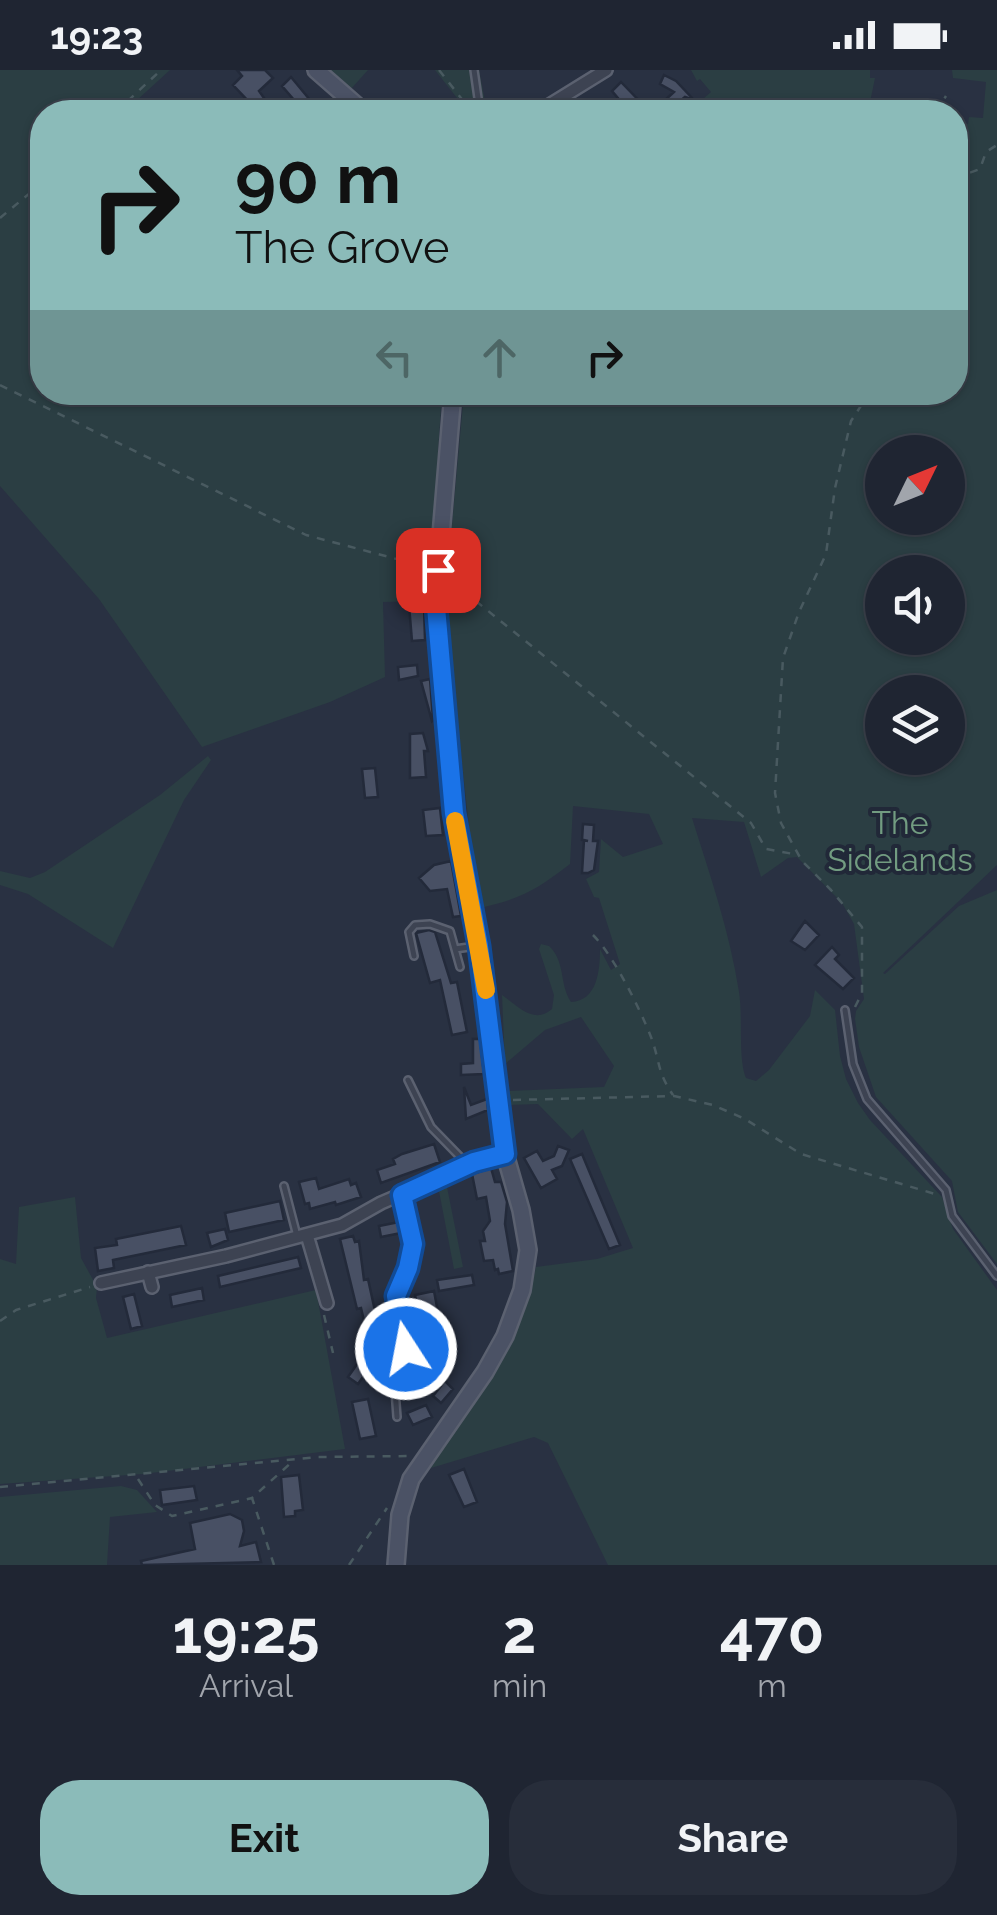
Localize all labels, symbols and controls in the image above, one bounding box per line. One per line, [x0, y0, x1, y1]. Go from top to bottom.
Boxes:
text: 19:23 [50, 13, 143, 58]
text: 90 m [235, 137, 401, 219]
icon: right [70, 140, 200, 270]
text: The Grove [235, 221, 449, 274]
icon: left [367, 330, 422, 385]
icon: ahead [472, 330, 527, 385]
icon: right [577, 330, 632, 385]
north arrow [865, 435, 965, 535]
map controls [865, 435, 965, 775]
pin [396, 528, 481, 613]
icon: arrive [411, 543, 466, 598]
button: sound [865, 555, 965, 655]
button: layers [865, 675, 965, 775]
park label: The Sidelands [827, 804, 973, 878]
position arrow [354, 1297, 458, 1401]
text: 19:25 [173, 1597, 319, 1667]
text: 2 [503, 1597, 536, 1667]
text: 470 [720, 1597, 824, 1667]
text: Arrival [199, 1667, 293, 1704]
text: min [492, 1667, 547, 1704]
text: m [757, 1667, 787, 1704]
button: Exit [40, 1780, 489, 1895]
button: Share [509, 1780, 957, 1895]

